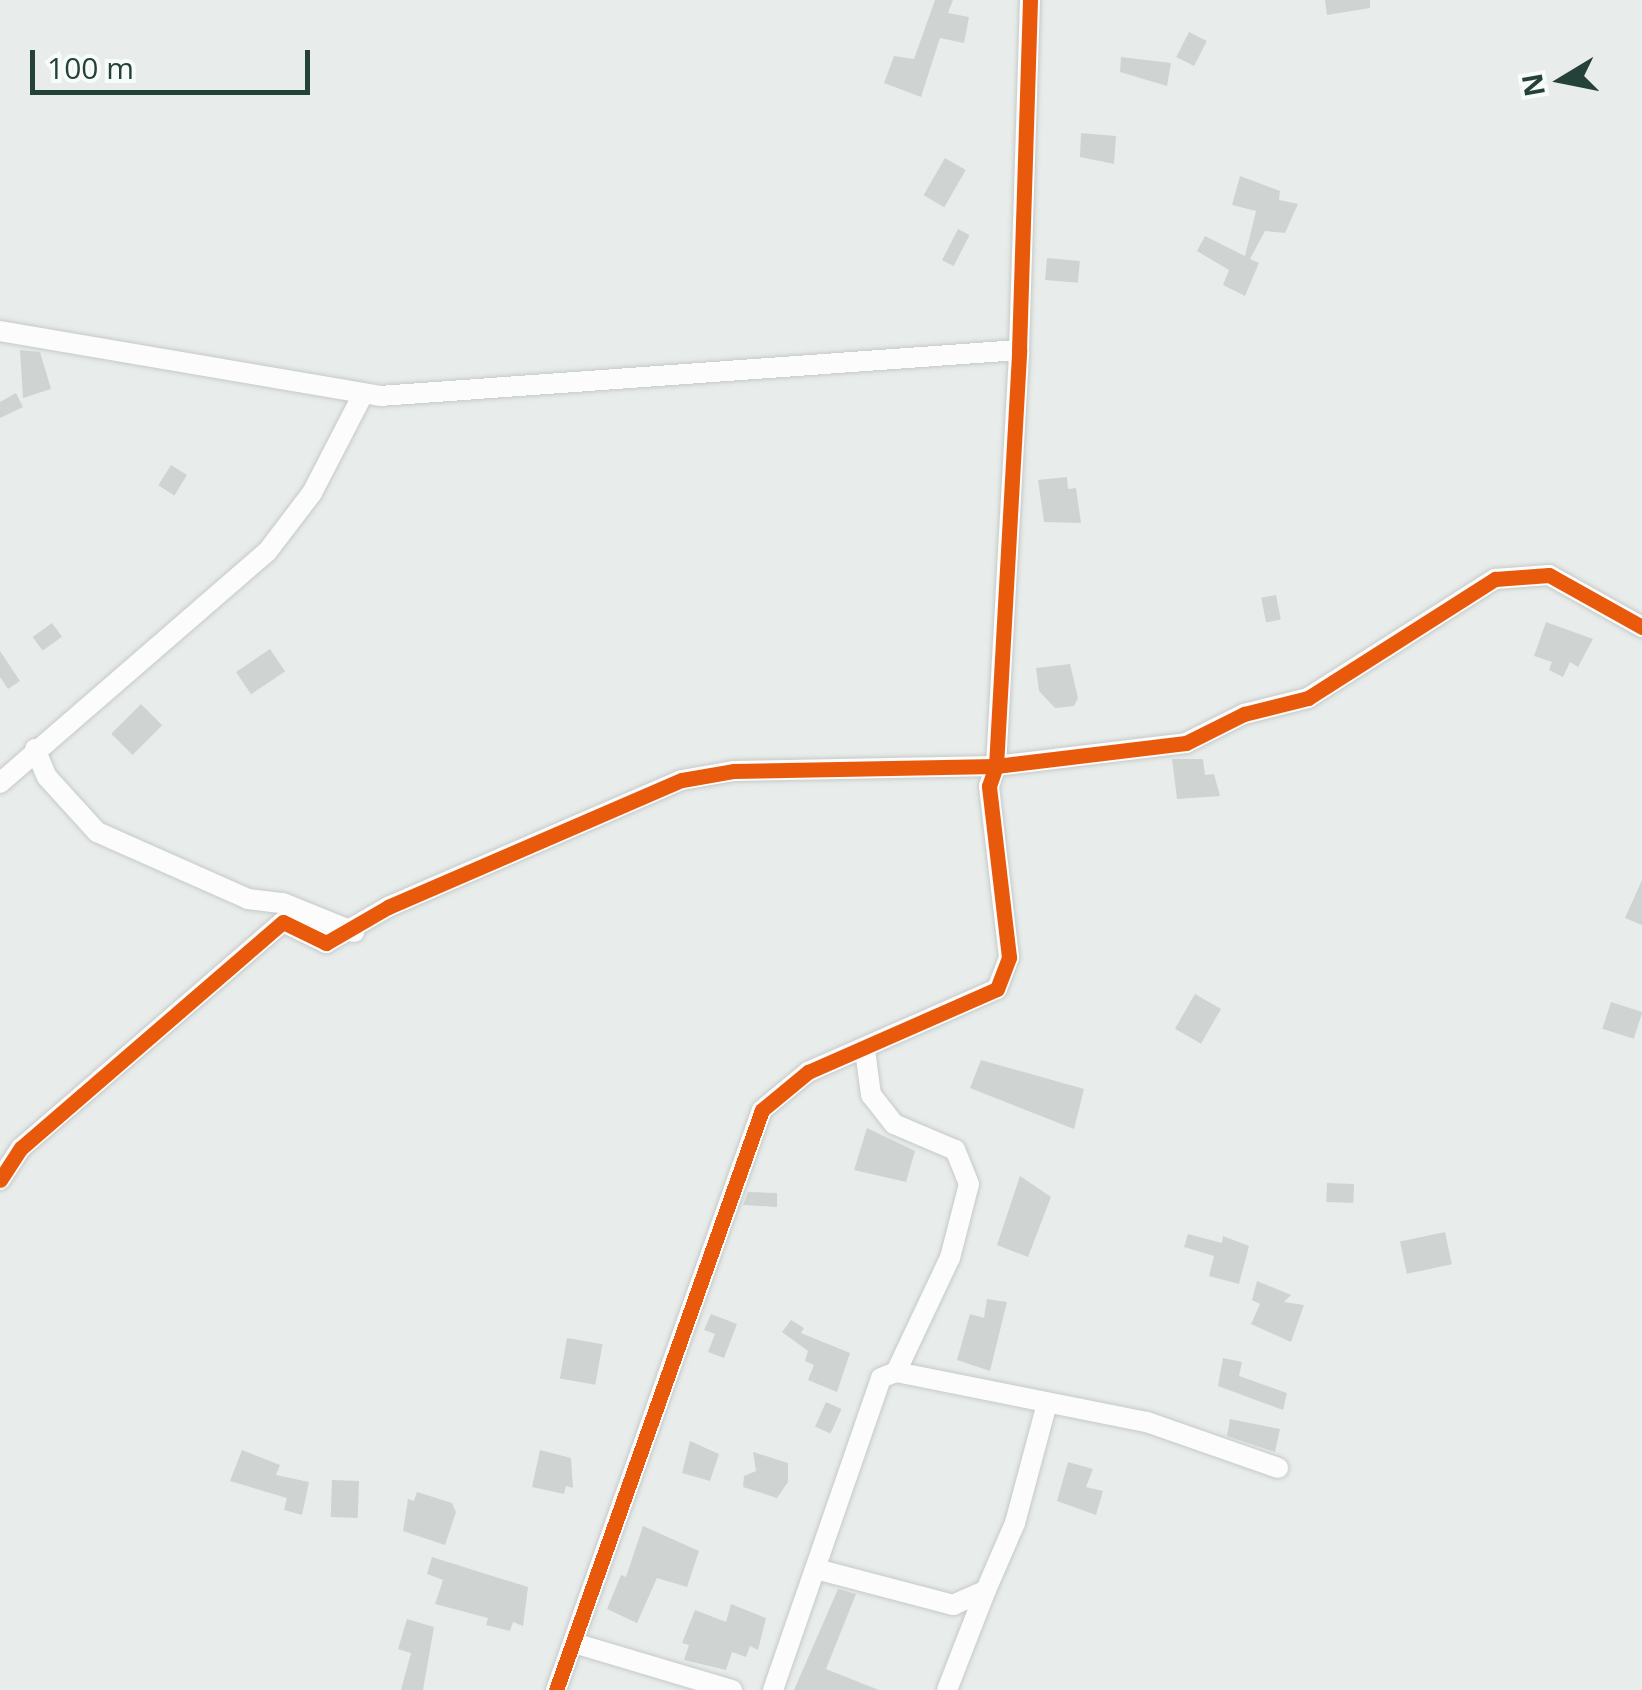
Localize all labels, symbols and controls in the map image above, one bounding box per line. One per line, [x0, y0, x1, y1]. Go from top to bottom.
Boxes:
scale bar [35, 30, 315, 92]
north arrow [1512, 30, 1612, 130]
text: 100 m [47, 47, 134, 88]
text: N [1512, 71, 1553, 100]

